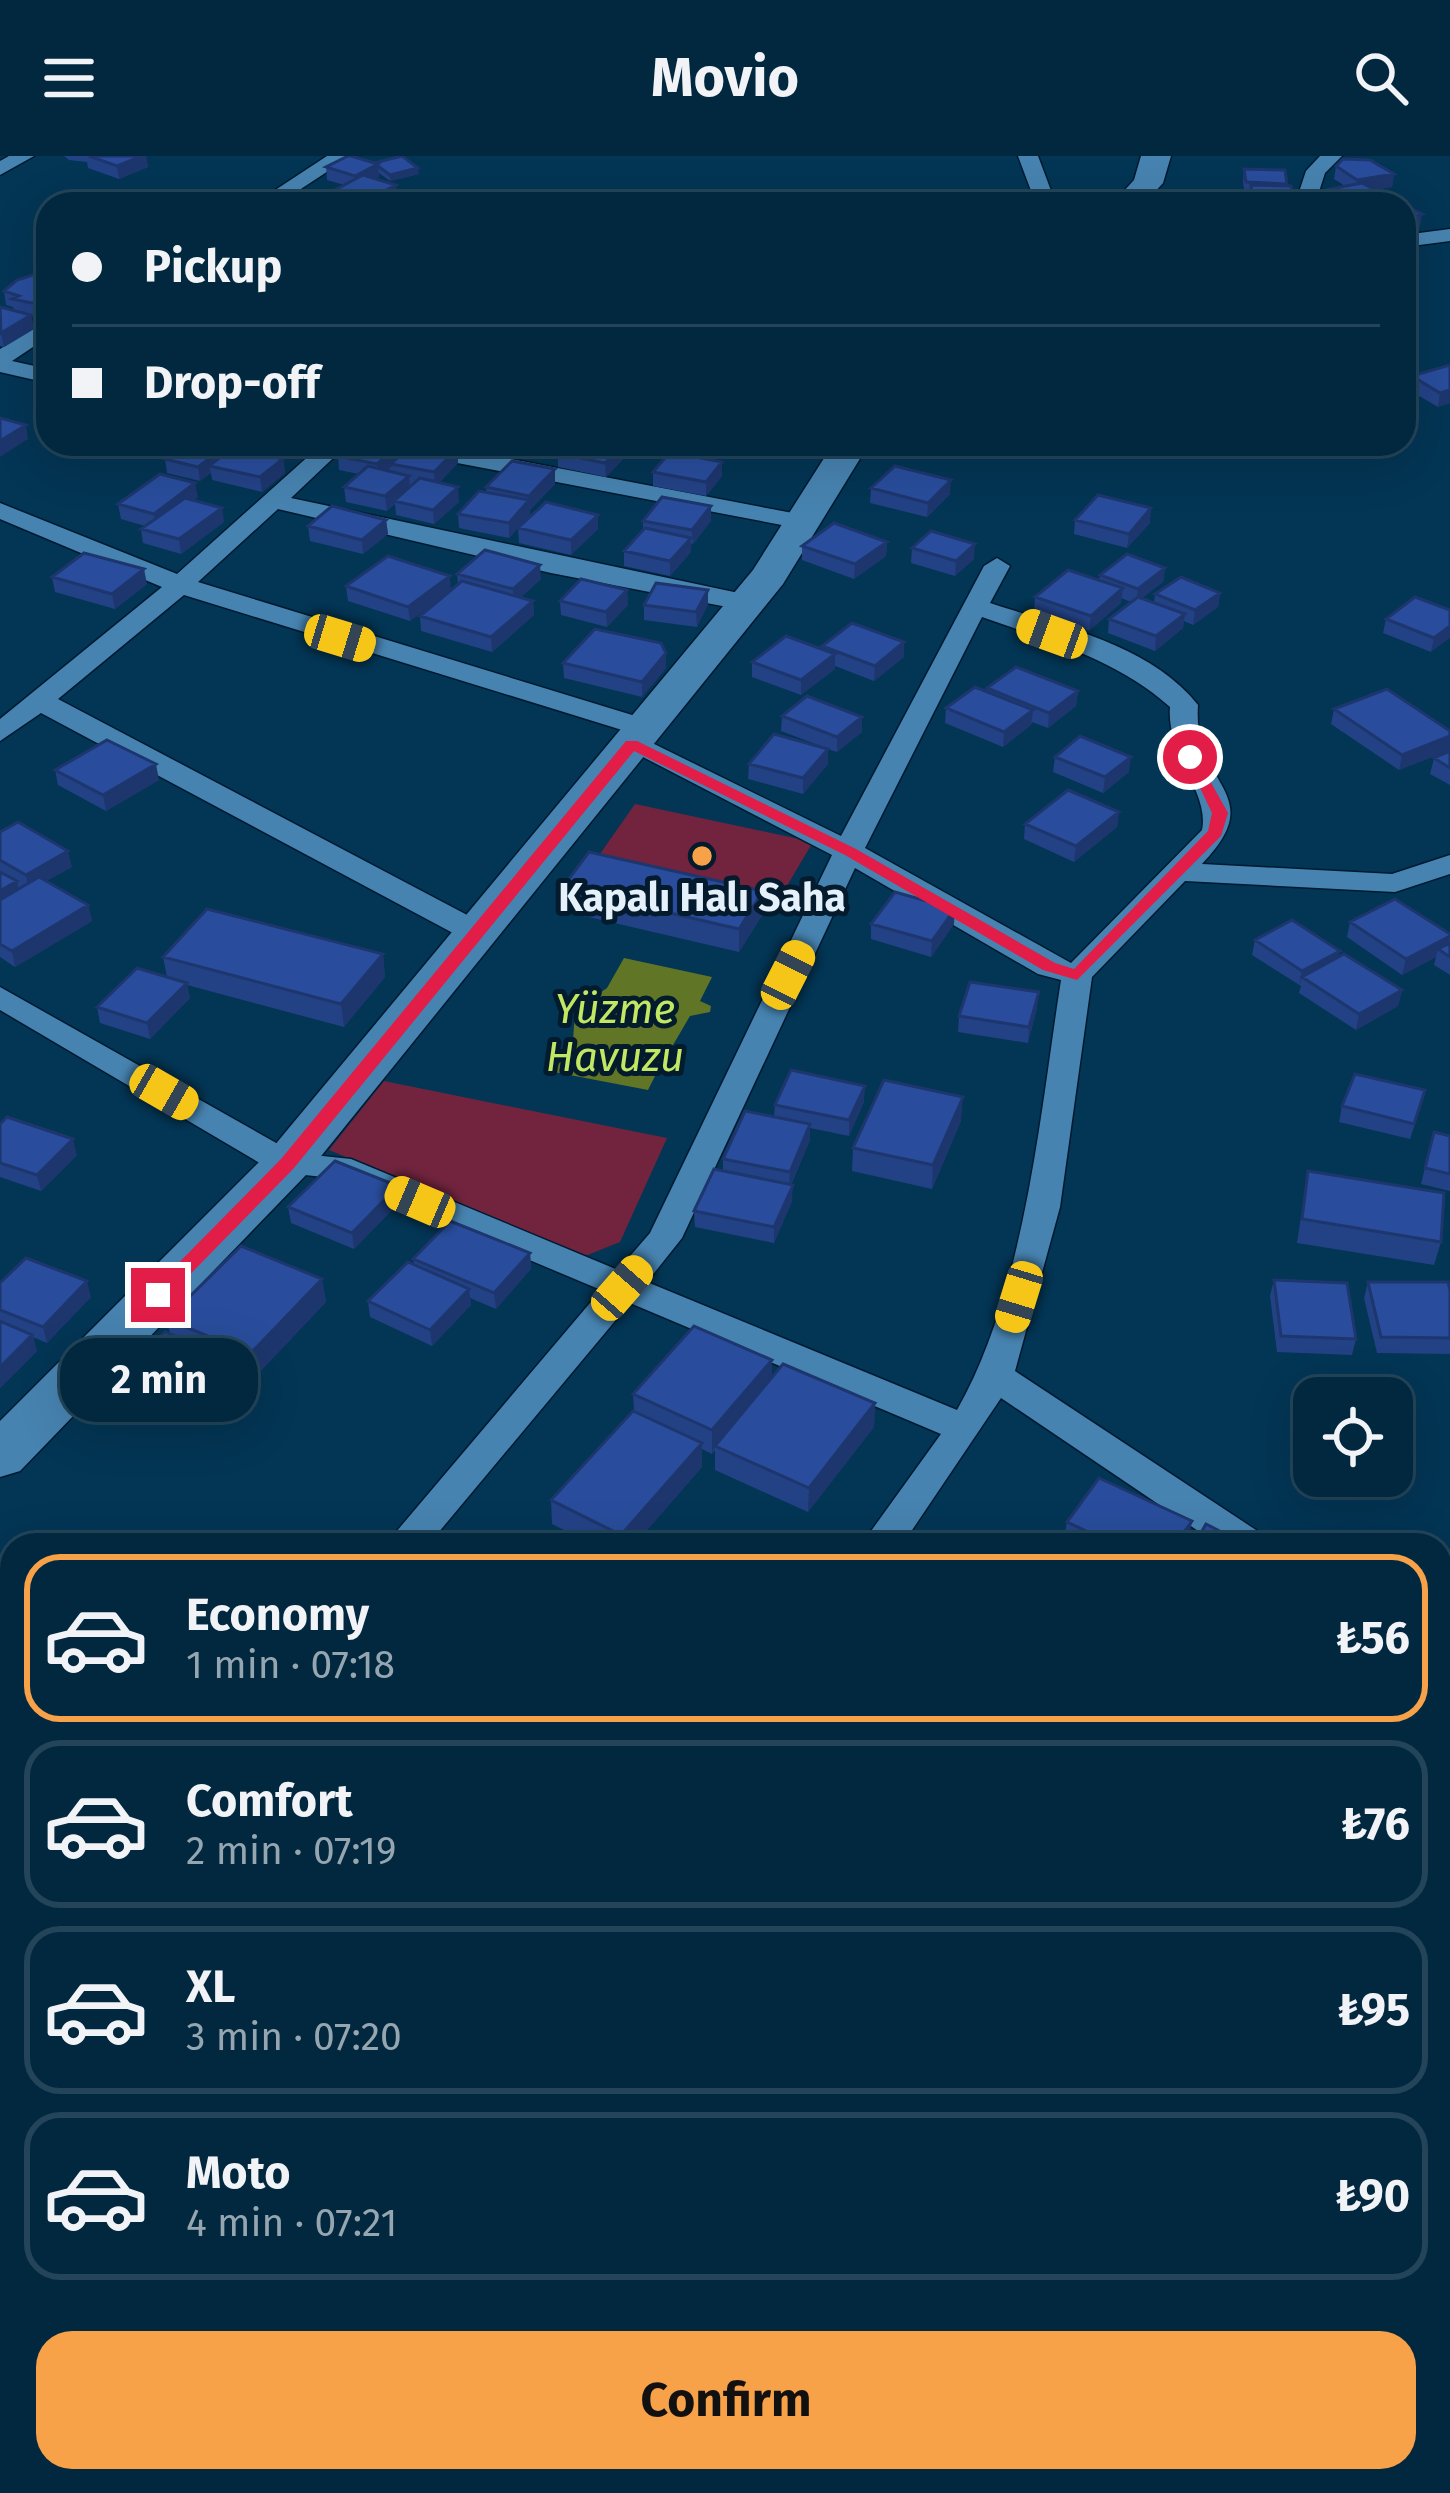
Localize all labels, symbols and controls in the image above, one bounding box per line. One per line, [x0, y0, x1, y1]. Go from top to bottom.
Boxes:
icon: menu [36, 45, 102, 111]
icon: search [1348, 45, 1414, 111]
text: Movio [651, 46, 799, 110]
text: Pickup [144, 240, 282, 294]
text: Drop-off [144, 356, 320, 410]
car [1012, 605, 1092, 663]
car [300, 610, 380, 666]
route start [1163, 730, 1217, 784]
marker: Kapalı Halı Saha [689, 843, 715, 869]
place label: Kapalı Halı Saha [558, 875, 846, 921]
car [756, 935, 820, 1015]
water label: Yüzme Havuzu [546, 984, 684, 1082]
car [124, 1058, 204, 1126]
car [380, 1171, 460, 1233]
car [585, 1249, 659, 1327]
car [991, 1257, 1047, 1337]
route end [131, 1268, 185, 1322]
callout: 2 min [59, 1337, 257, 1421]
text: 2 min [111, 1357, 207, 1403]
map controls [1293, 1377, 1413, 1497]
button: locate [1293, 1377, 1413, 1497]
icon: car [42, 1584, 150, 1692]
text: Economy [186, 1588, 369, 1642]
text: ₺56 [1336, 1611, 1410, 1665]
text: 1 min · 07:18 [186, 1642, 395, 1688]
icon: car [42, 1770, 150, 1878]
text: Comfort [186, 1774, 353, 1828]
text: ₺76 [1341, 1797, 1410, 1851]
text: 2 min · 07:19 [186, 1828, 396, 1874]
icon: car [42, 1956, 150, 2064]
text: XL [186, 1960, 235, 2014]
text: ₺95 [1337, 1983, 1410, 2037]
text: 3 min · 07:20 [186, 2014, 402, 2060]
icon: car [42, 2142, 150, 2250]
text: Moto [186, 2146, 291, 2200]
text: ₺90 [1335, 2169, 1410, 2223]
text: 4 min · 07:21 [186, 2200, 397, 2246]
button: Confirm [36, 2331, 1416, 2469]

